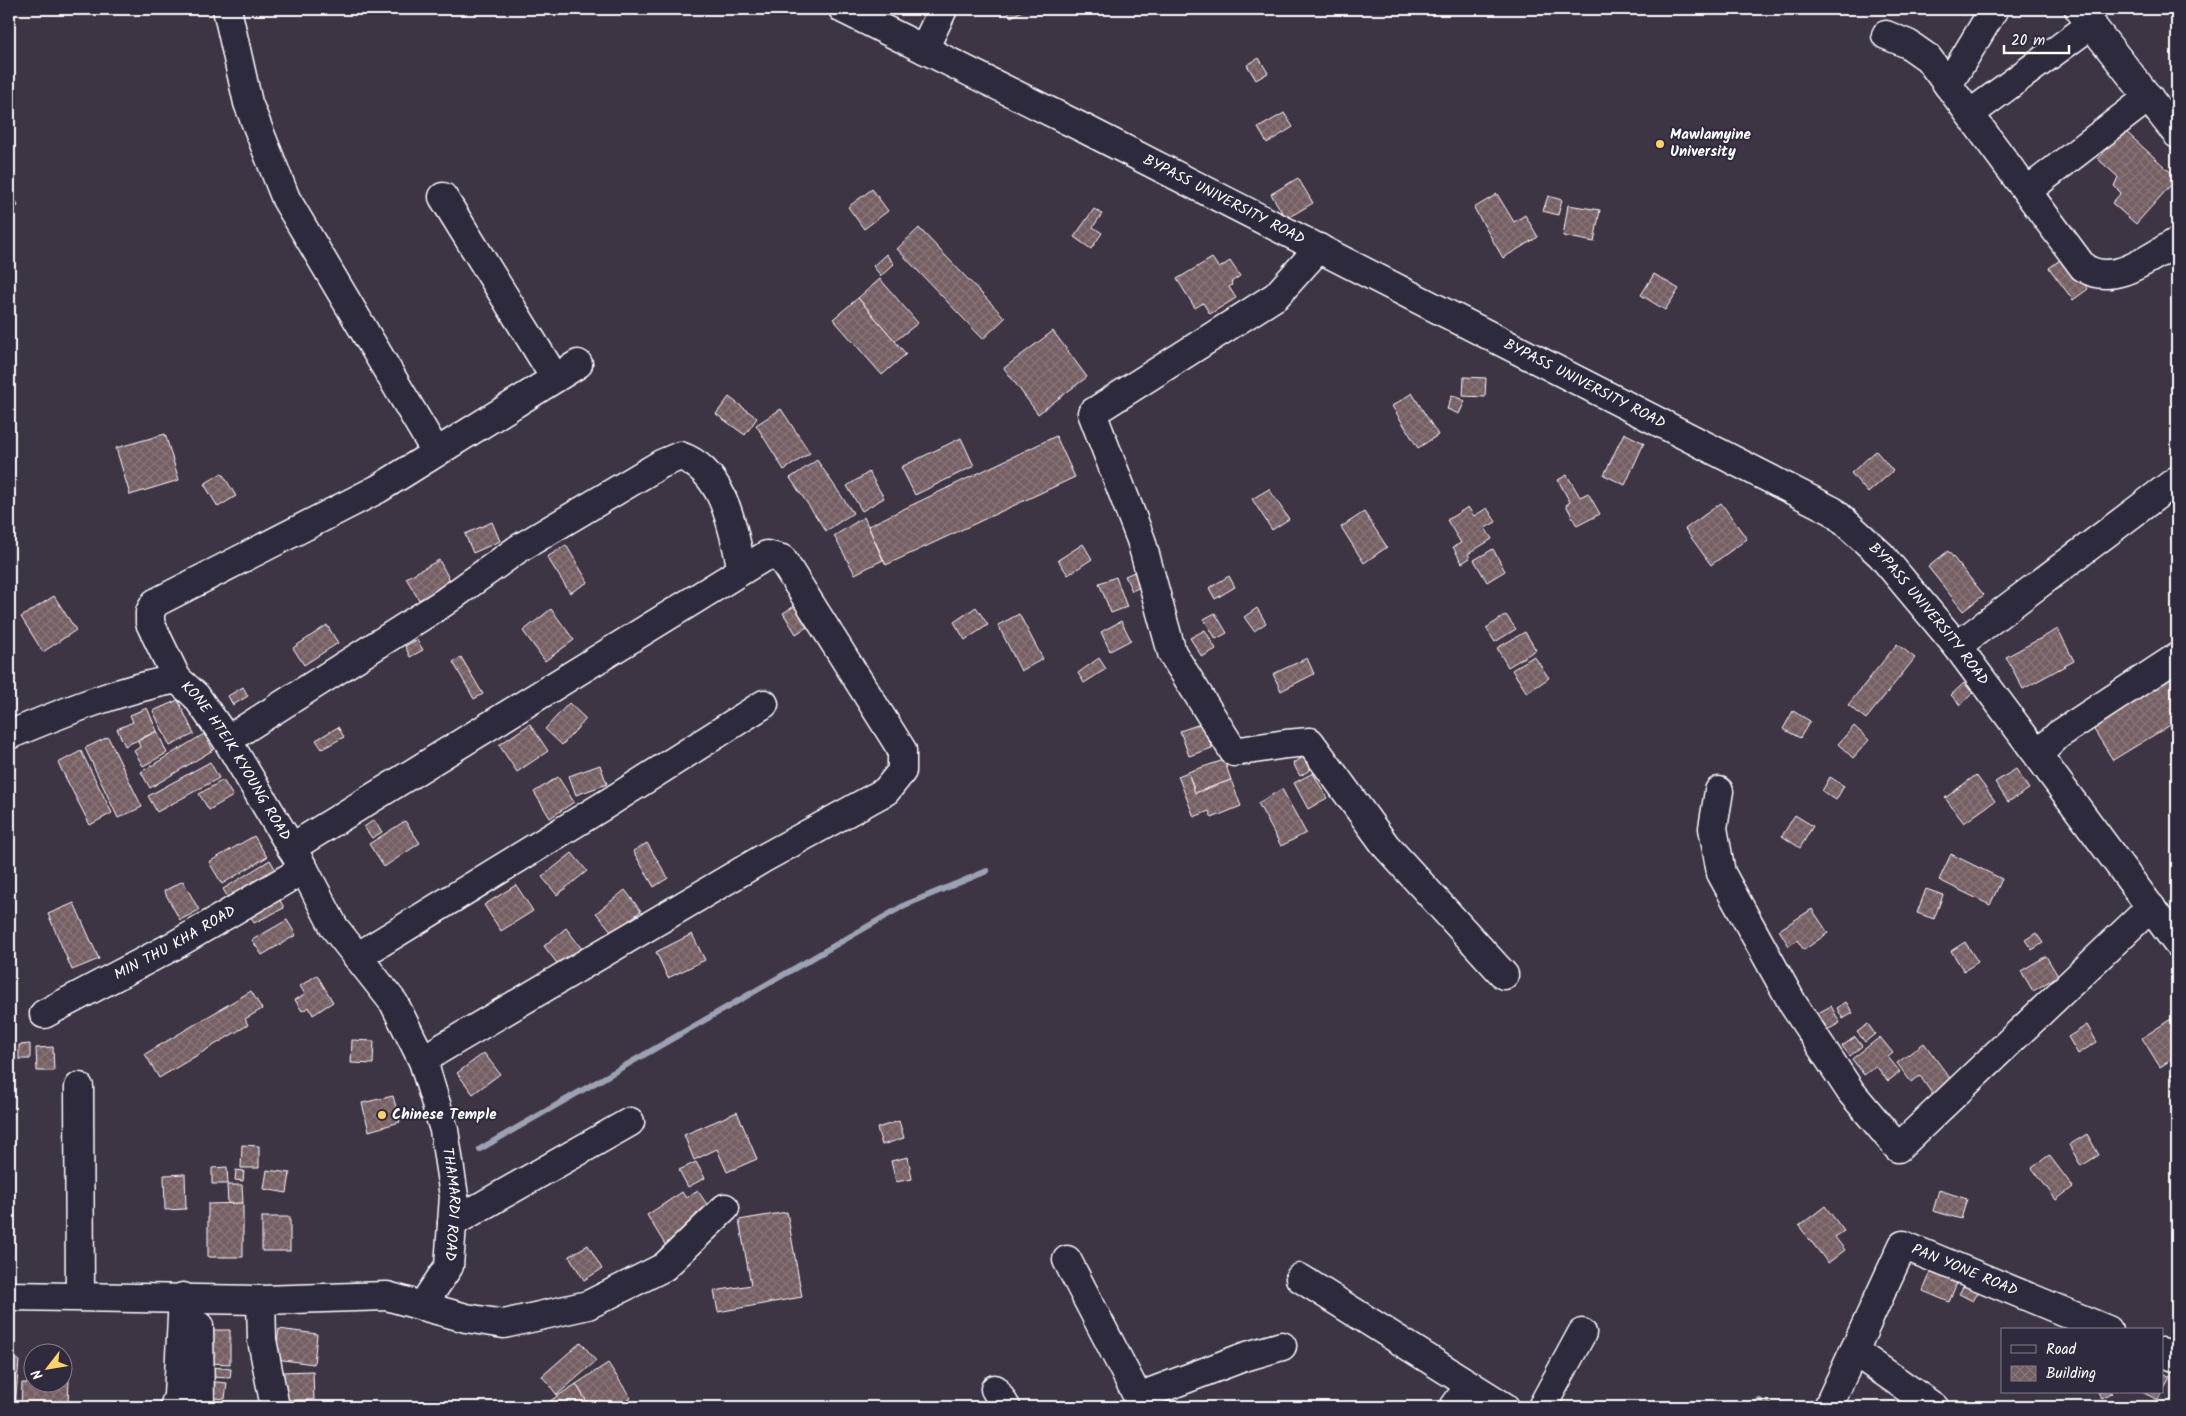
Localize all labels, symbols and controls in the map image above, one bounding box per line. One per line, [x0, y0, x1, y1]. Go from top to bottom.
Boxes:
scale bar [2004, 22, 2068, 54]
text: 20 m [2011, 29, 2045, 53]
place label: Mawlamyine University [1670, 123, 1752, 164]
marker: Mawlamyine University [1654, 138, 1666, 150]
street label: BYPASS UNIVERSITY ROAD [1139, 149, 1309, 251]
street label: BYPASS UNIVERSITY ROAD [1499, 333, 1670, 436]
street label: BYPASS UNIVERSITY ROAD [1863, 537, 1995, 691]
street label: KONE HTEIK KYOUNG ROAD [175, 675, 297, 846]
street label: MIN THU KHA ROAD [110, 899, 241, 987]
place label: Chinese Temple [392, 1103, 497, 1127]
marker: Chinese Temple [376, 1109, 388, 1121]
street label: THAMARDI ROAD [435, 1146, 466, 1262]
street label: PAN YONE ROAD [1908, 1238, 2022, 1303]
legend [2001, 1328, 2164, 1394]
text: Road [2046, 1338, 2077, 1362]
north arrow [22, 1344, 72, 1394]
text: Building [2046, 1362, 2096, 1386]
text: N [26, 1365, 49, 1384]

